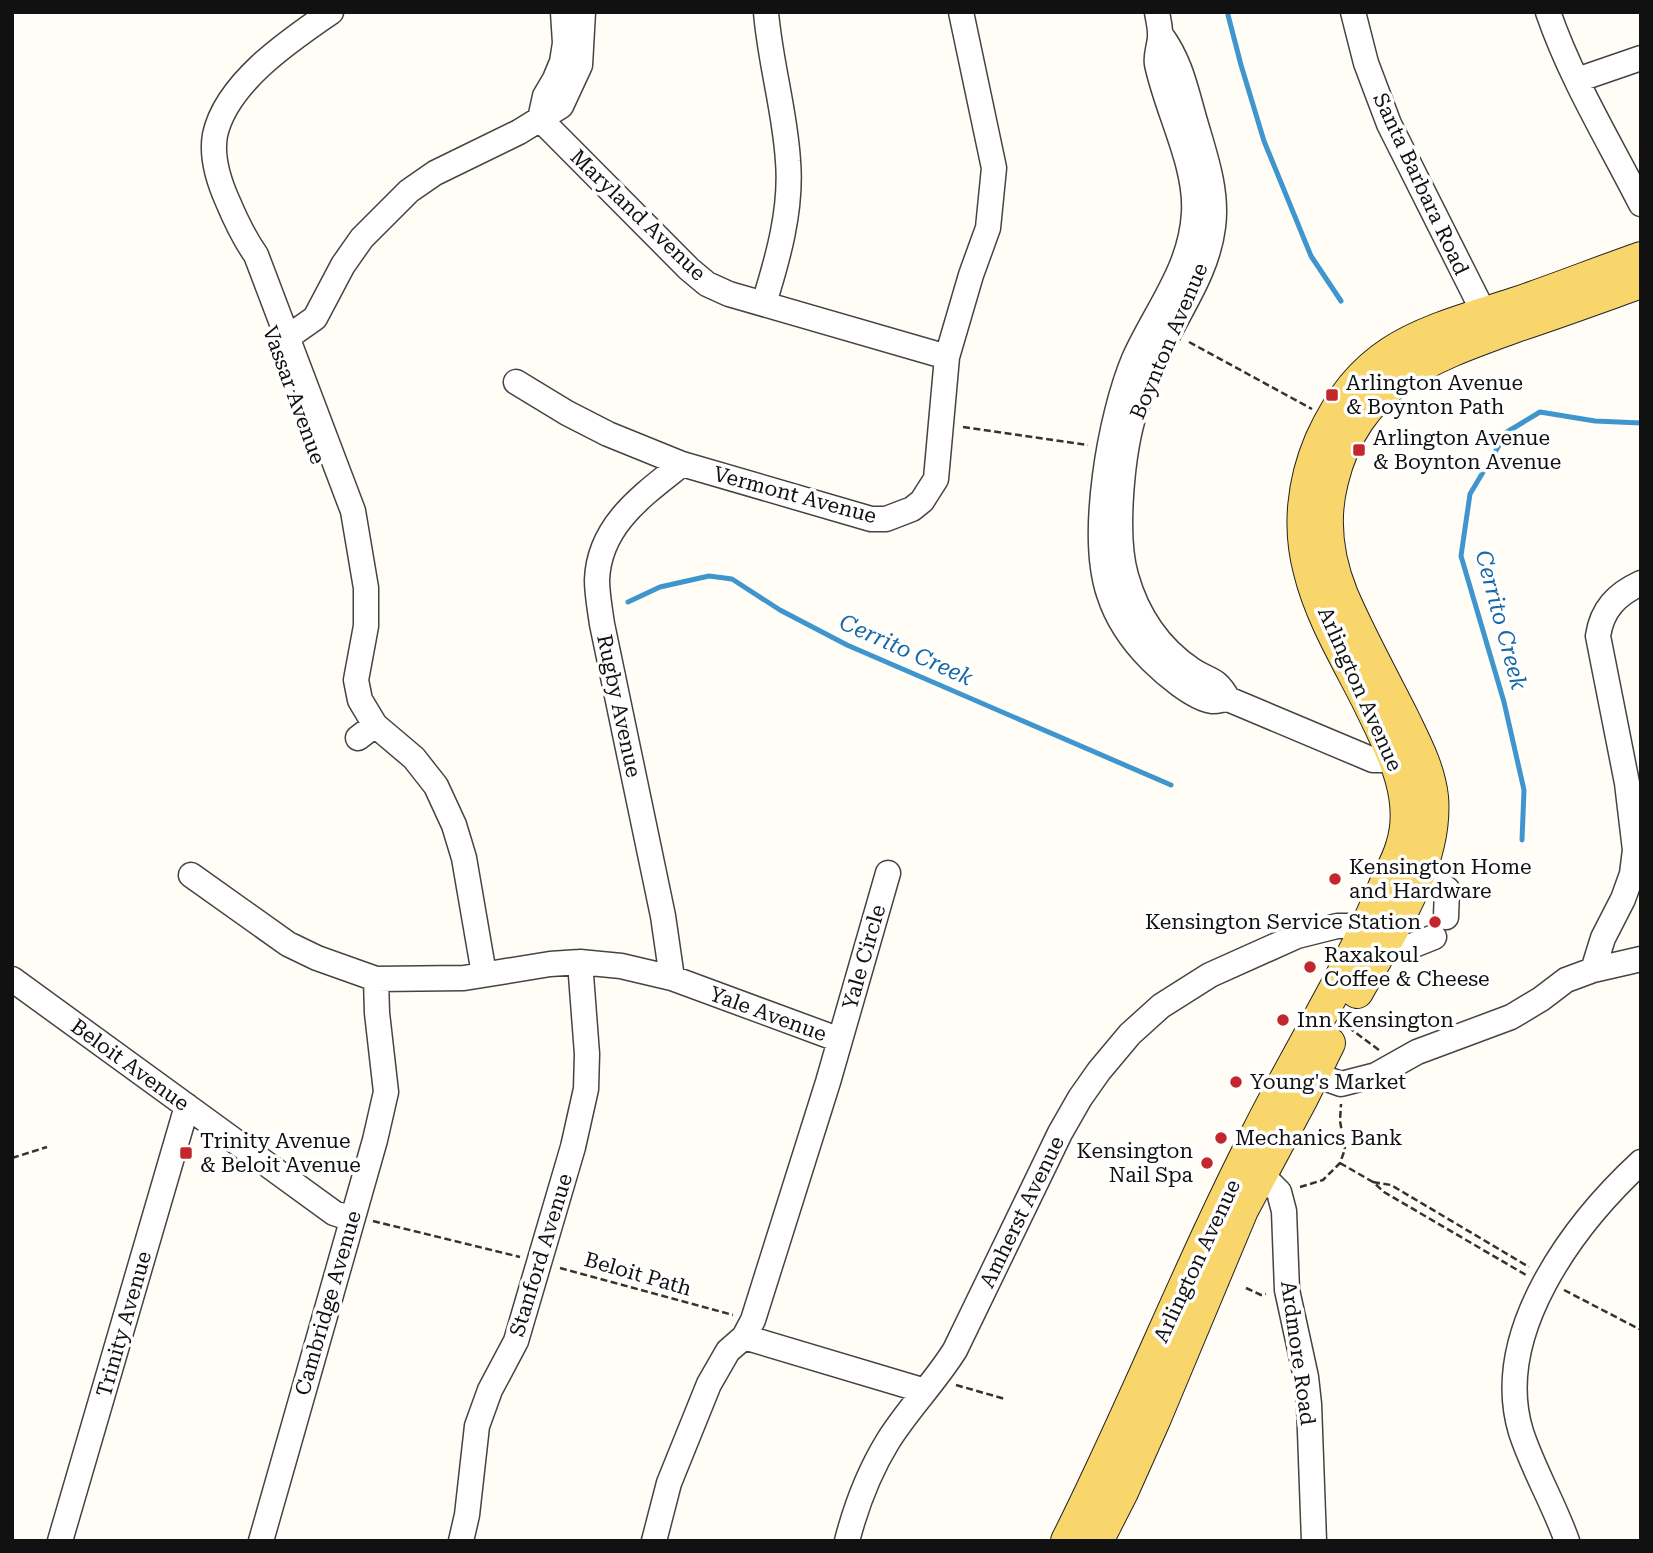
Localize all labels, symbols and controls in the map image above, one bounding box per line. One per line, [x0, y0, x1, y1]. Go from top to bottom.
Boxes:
street label: Santa Barbara Road [1368, 89, 1474, 279]
street label: Maryland Avenue [566, 144, 710, 286]
street label: Boynton Avenue [1125, 259, 1213, 423]
street label: Vassar Avenue [258, 323, 330, 467]
place label: Arlington Avenue & Boynton Path [1346, 371, 1523, 419]
marker: Arlington Avenue & Boynton Path [1324, 387, 1340, 403]
place label: Arlington Avenue & Boynton Avenue [1373, 426, 1561, 474]
marker: Arlington Avenue & Boynton Avenue [1351, 442, 1367, 458]
street label: Vermont Avenue [711, 462, 879, 528]
water label: Cerrito Creek [1469, 547, 1533, 693]
street label: Arlington Avenue [1313, 603, 1407, 775]
water label: Cerrito Creek [835, 609, 977, 692]
street label: Rugby Avenue [592, 632, 646, 780]
place label: Kensington Home and Hardware [1349, 855, 1532, 903]
marker: Kensington Home and Hardware [1327, 871, 1343, 887]
street label: Yale Circle [838, 902, 890, 1012]
place label: Kensington Service Station [1145, 910, 1421, 934]
marker: Kensington Service Station [1427, 914, 1443, 930]
place label: Raxakoul Coffee & Cheese [1324, 943, 1490, 991]
marker: Raxakoul Coffee & Cheese [1302, 959, 1318, 975]
street label: Yale Avenue [706, 982, 830, 1046]
place label: Inn Kensington [1297, 1008, 1454, 1032]
marker: Inn Kensington [1275, 1012, 1291, 1028]
street label: Beloit Avenue [66, 1014, 194, 1116]
place label: Young's Market [1250, 1070, 1406, 1094]
marker: Young's Market [1228, 1074, 1244, 1090]
place label: Mechanics Bank [1235, 1126, 1402, 1150]
place label: Trinity Avenue & Beloit Avenue [200, 1129, 361, 1177]
marker: Mechanics Bank [1213, 1130, 1229, 1146]
street label: Amherst Avenue [975, 1132, 1069, 1292]
place label: Kensington Nail Spa [1077, 1139, 1194, 1187]
marker: Trinity Avenue & Beloit Avenue [178, 1145, 194, 1161]
marker: Kensington Nail Spa [1199, 1155, 1215, 1171]
street label: Stanford Avenue [505, 1171, 577, 1339]
street label: Arlington Avenue [1149, 1176, 1245, 1346]
street label: Cambridge Avenue [290, 1208, 366, 1398]
street label: Beloit Path [582, 1247, 695, 1301]
street label: Trinity Avenue [92, 1248, 156, 1400]
street label: Ardmore Road [1276, 1279, 1320, 1427]

